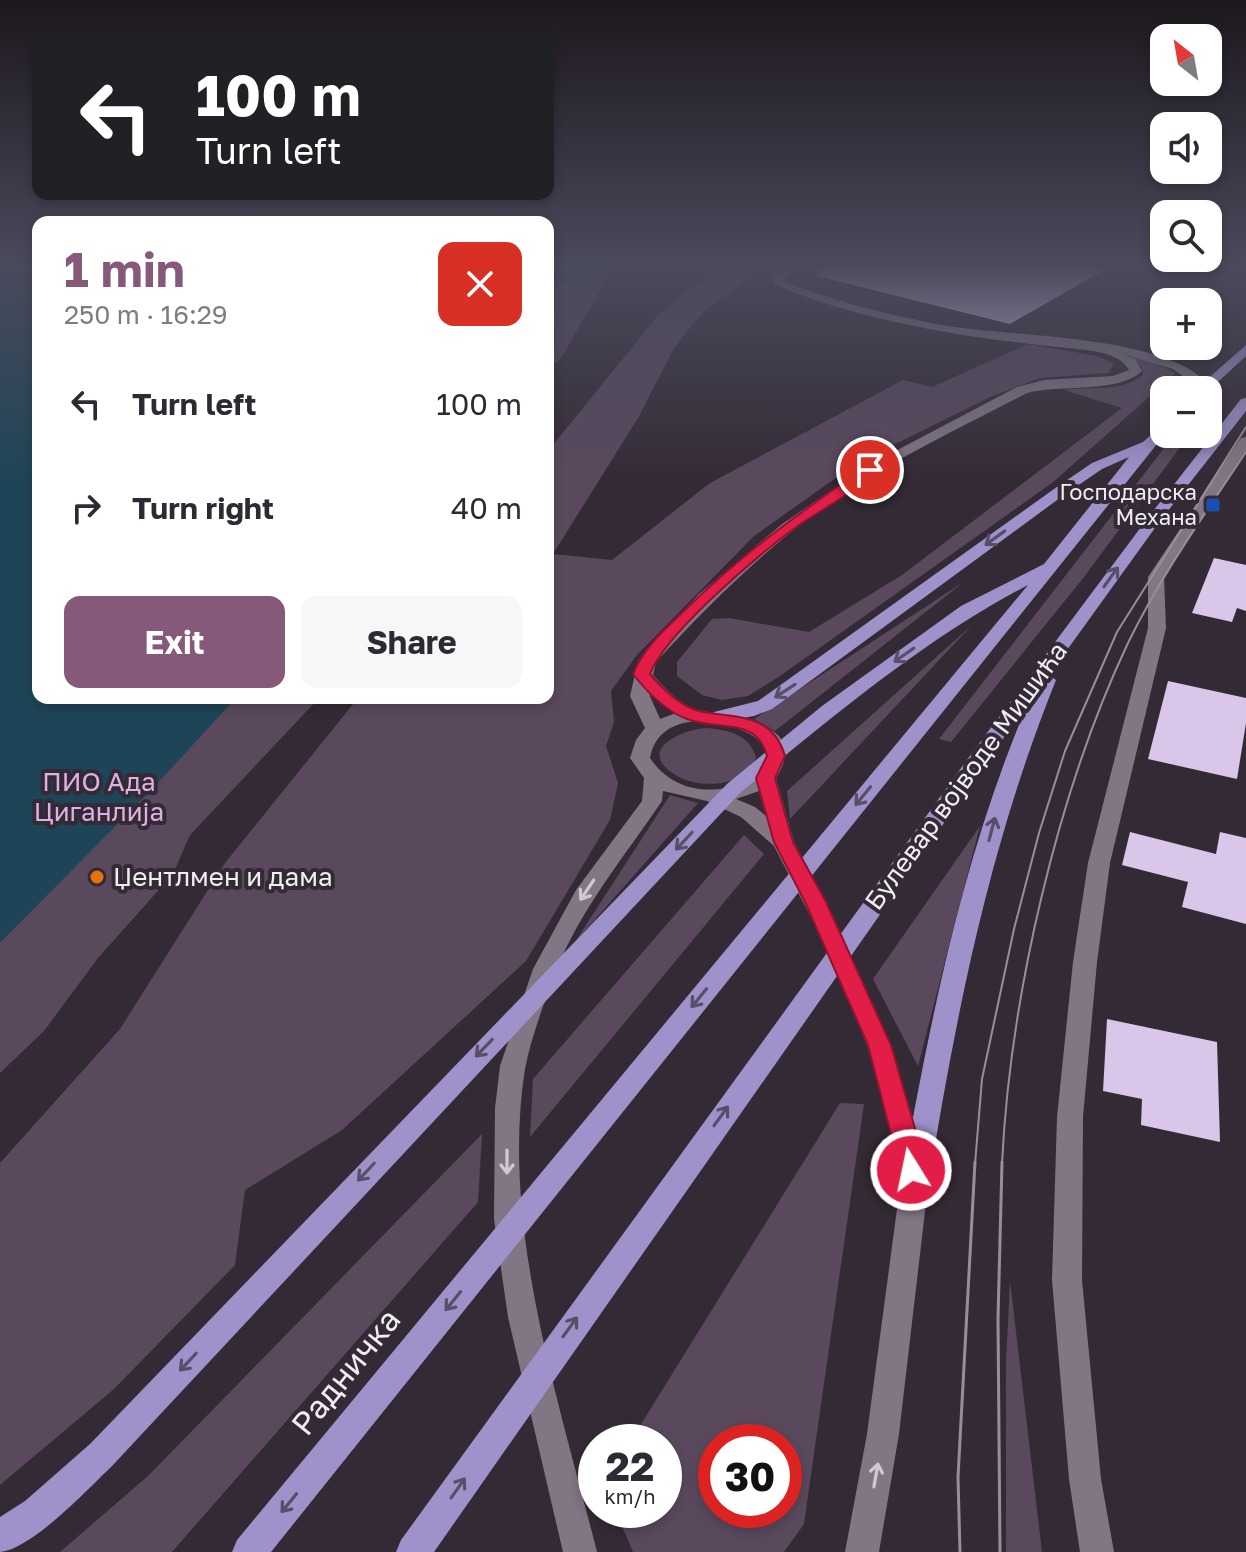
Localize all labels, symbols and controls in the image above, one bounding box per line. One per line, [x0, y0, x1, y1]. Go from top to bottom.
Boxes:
north arrow [1150, 24, 1222, 96]
map controls [1150, 24, 1222, 448]
text: 100 m [196, 61, 361, 128]
icon: left [64, 64, 168, 168]
button: sound [1150, 112, 1222, 184]
text: Turn left [196, 129, 342, 172]
button: search [1150, 200, 1222, 272]
text: 1 min [64, 240, 185, 298]
button: close [438, 242, 522, 326]
button: + [1150, 288, 1222, 360]
text: 250 m · 16:29 [64, 299, 228, 330]
button: − [1150, 376, 1222, 448]
icon: left [64, 382, 108, 426]
text: Turn left [132, 386, 257, 422]
text: 100 m [436, 386, 522, 422]
pin [836, 436, 904, 504]
icon: arrive [848, 448, 892, 492]
place label: Господарска Механа [1059, 478, 1197, 530]
icon: right [64, 486, 108, 530]
text: Turn right [132, 490, 274, 526]
text: 40 m [451, 490, 522, 526]
marker: Господарска Механа [1204, 496, 1222, 514]
one-way arrow [985, 530, 1007, 546]
one-way arrow [1103, 567, 1119, 589]
button: Exit [64, 596, 285, 688]
button: Share [301, 596, 522, 688]
street label: Булевар војводе Мишића [858, 636, 1073, 916]
one-way arrow [893, 647, 915, 663]
one-way arrow [775, 683, 797, 699]
park label: ПИО Ада Циганлија [34, 766, 164, 827]
one-way arrow [854, 785, 872, 806]
one-way arrow [986, 817, 1001, 843]
one-way arrow [675, 831, 694, 851]
place label: Џентлмен и дама [113, 861, 333, 892]
marker: Џентлмен и дама [88, 868, 106, 886]
one-way arrow [579, 879, 596, 901]
one-way arrow [690, 987, 708, 1008]
one-way arrow [475, 1038, 494, 1057]
one-way arrow [713, 1105, 730, 1127]
position arrow [869, 1128, 953, 1212]
one-way arrow [499, 1148, 515, 1175]
one-way arrow [358, 1162, 376, 1182]
one-way arrow [444, 1290, 462, 1311]
street label: Радничка [283, 1301, 408, 1442]
one-way arrow [562, 1317, 579, 1339]
one-way arrow [179, 1352, 198, 1372]
speed limit sign: 30 [698, 1424, 802, 1528]
text: 22 [606, 1442, 654, 1490]
one-way arrow [869, 1463, 884, 1488]
one-way arrow [449, 1478, 466, 1499]
text: km/h [605, 1484, 655, 1508]
one-way arrow [280, 1492, 298, 1513]

